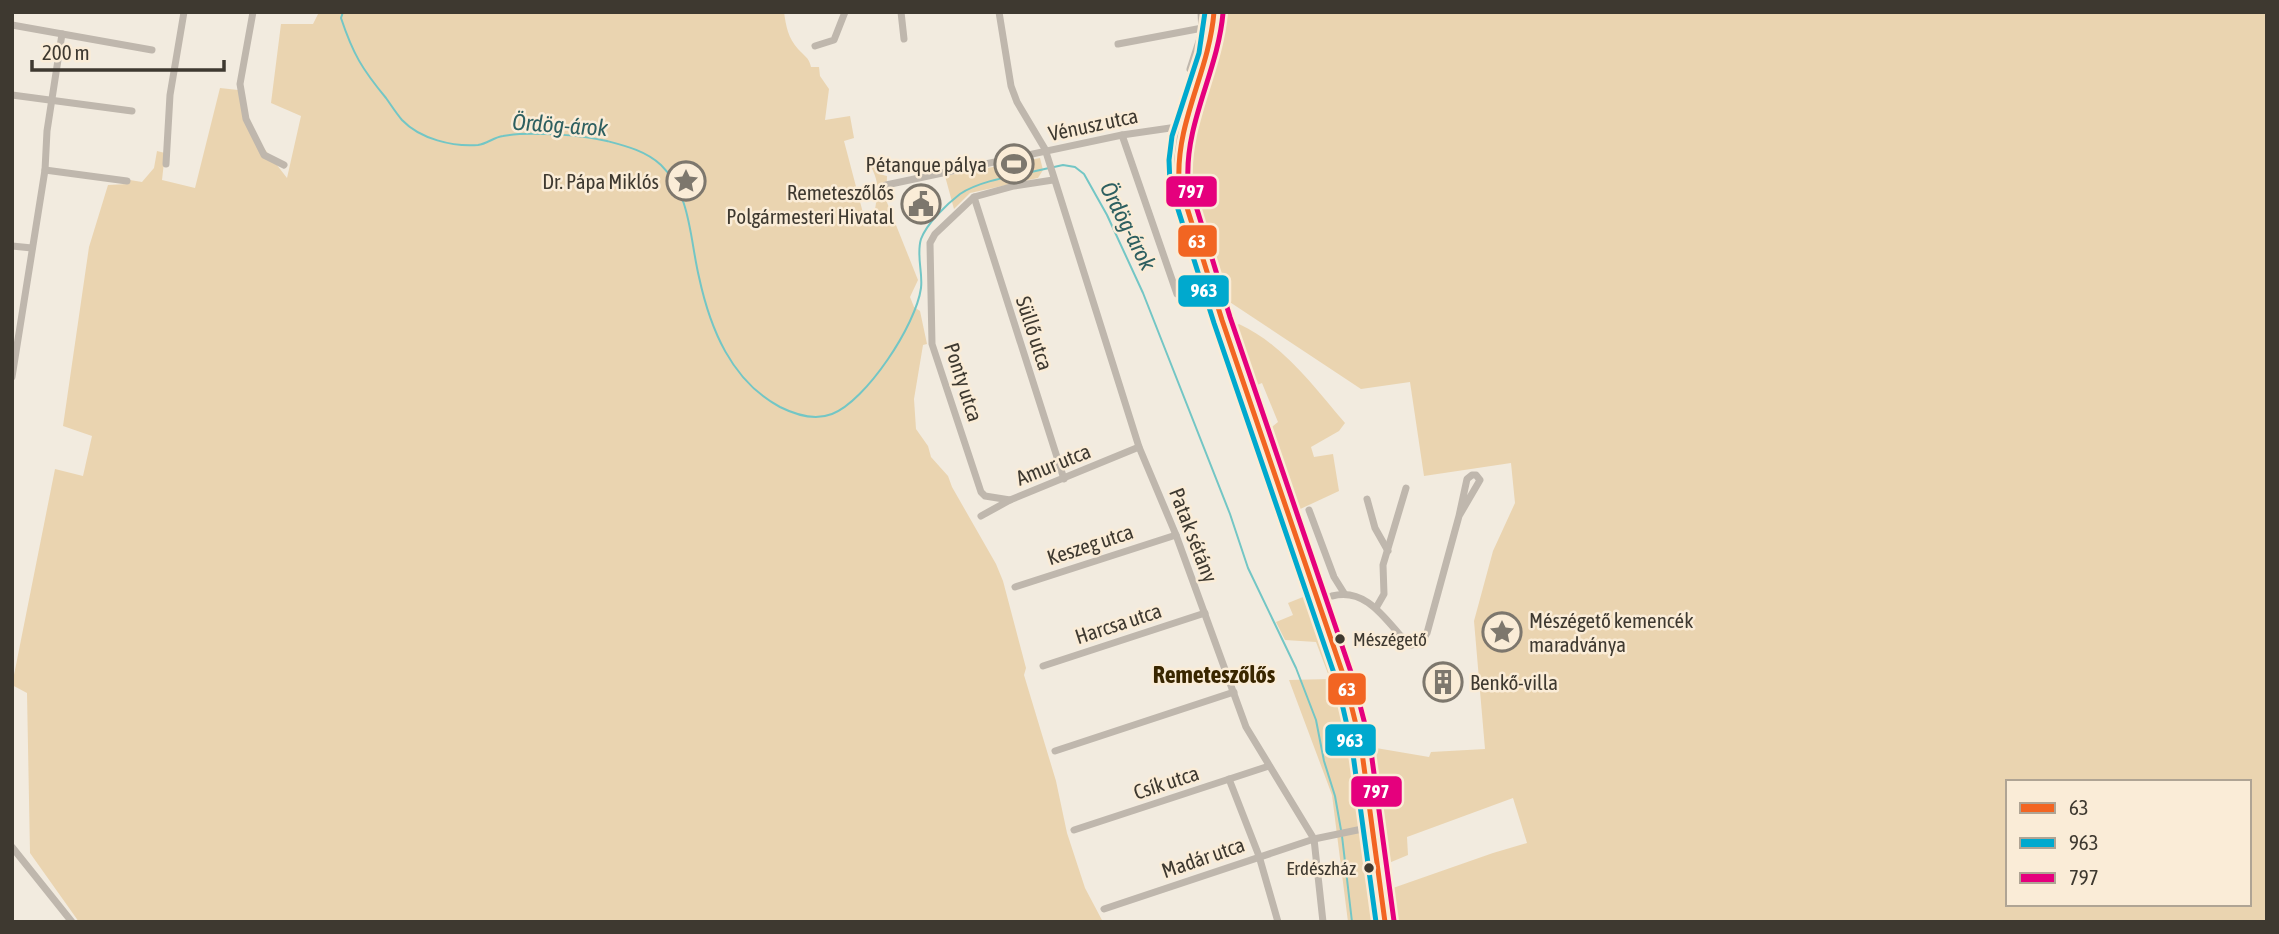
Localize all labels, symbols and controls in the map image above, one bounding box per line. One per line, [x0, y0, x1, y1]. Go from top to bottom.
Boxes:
scale bar [32, 28, 224, 72]
text: 200 m [42, 40, 90, 64]
street label: Vénusz utca [1046, 103, 1140, 145]
water label: Ördög-árok [511, 109, 609, 141]
sports icon: Pétanque pálya [993, 143, 1035, 185]
place label: Pétanque pálya [866, 152, 987, 176]
place icon: Dr. Pápa Miklós [665, 160, 707, 202]
place label: Dr. Pápa Miklós [542, 169, 659, 193]
line badge: 797 [1165, 175, 1218, 208]
water label: Ördög-árok [1095, 178, 1162, 275]
place label: Remeteszőlős Polgármesteri Hivatal [726, 180, 894, 228]
text: 797 [1178, 180, 1204, 202]
public building icon: Remeteszőlős Polgármesteri Hivatal [900, 183, 942, 225]
line badge: 63 [1177, 224, 1218, 258]
text: 63 [1188, 230, 1206, 252]
line badge: 963 [1177, 274, 1230, 308]
text: 963 [1191, 279, 1217, 301]
street label: Süllő utca [1012, 293, 1058, 373]
street label: Ponty utca [940, 340, 988, 424]
street label: Amur utca [1012, 438, 1094, 490]
street label: Patak sétány [1165, 484, 1223, 586]
street label: Keszeg utca [1044, 519, 1136, 569]
street label: Harcsa utca [1072, 598, 1164, 648]
place label: Mészégető kemencék maradványa [1529, 608, 1693, 656]
place icon: Mészégető kemencék maradványa [1481, 611, 1523, 653]
place label: Mészégető [1353, 628, 1427, 650]
marker: Mészégető [1333, 632, 1347, 646]
district label: Remeteszőlős [1153, 661, 1276, 688]
building icon: Benkő-villa [1422, 661, 1464, 703]
place label: Benkő-villa [1470, 670, 1558, 694]
line badge: 63 [1327, 672, 1367, 706]
text: 63 [1338, 678, 1356, 700]
line badge: 963 [1324, 723, 1377, 757]
text: 963 [1337, 729, 1363, 751]
street label: Csík utca [1130, 760, 1202, 804]
line badge: 797 [1350, 775, 1403, 808]
text: 797 [1363, 780, 1389, 802]
legend [2006, 780, 2251, 906]
text: 63 [2069, 795, 2089, 819]
text: 963 [2069, 830, 2099, 854]
street label: Madár utca [1158, 832, 1248, 882]
place label: Erdészház [1286, 857, 1356, 879]
marker: Erdészház [1362, 861, 1376, 875]
text: 797 [2069, 865, 2099, 889]

